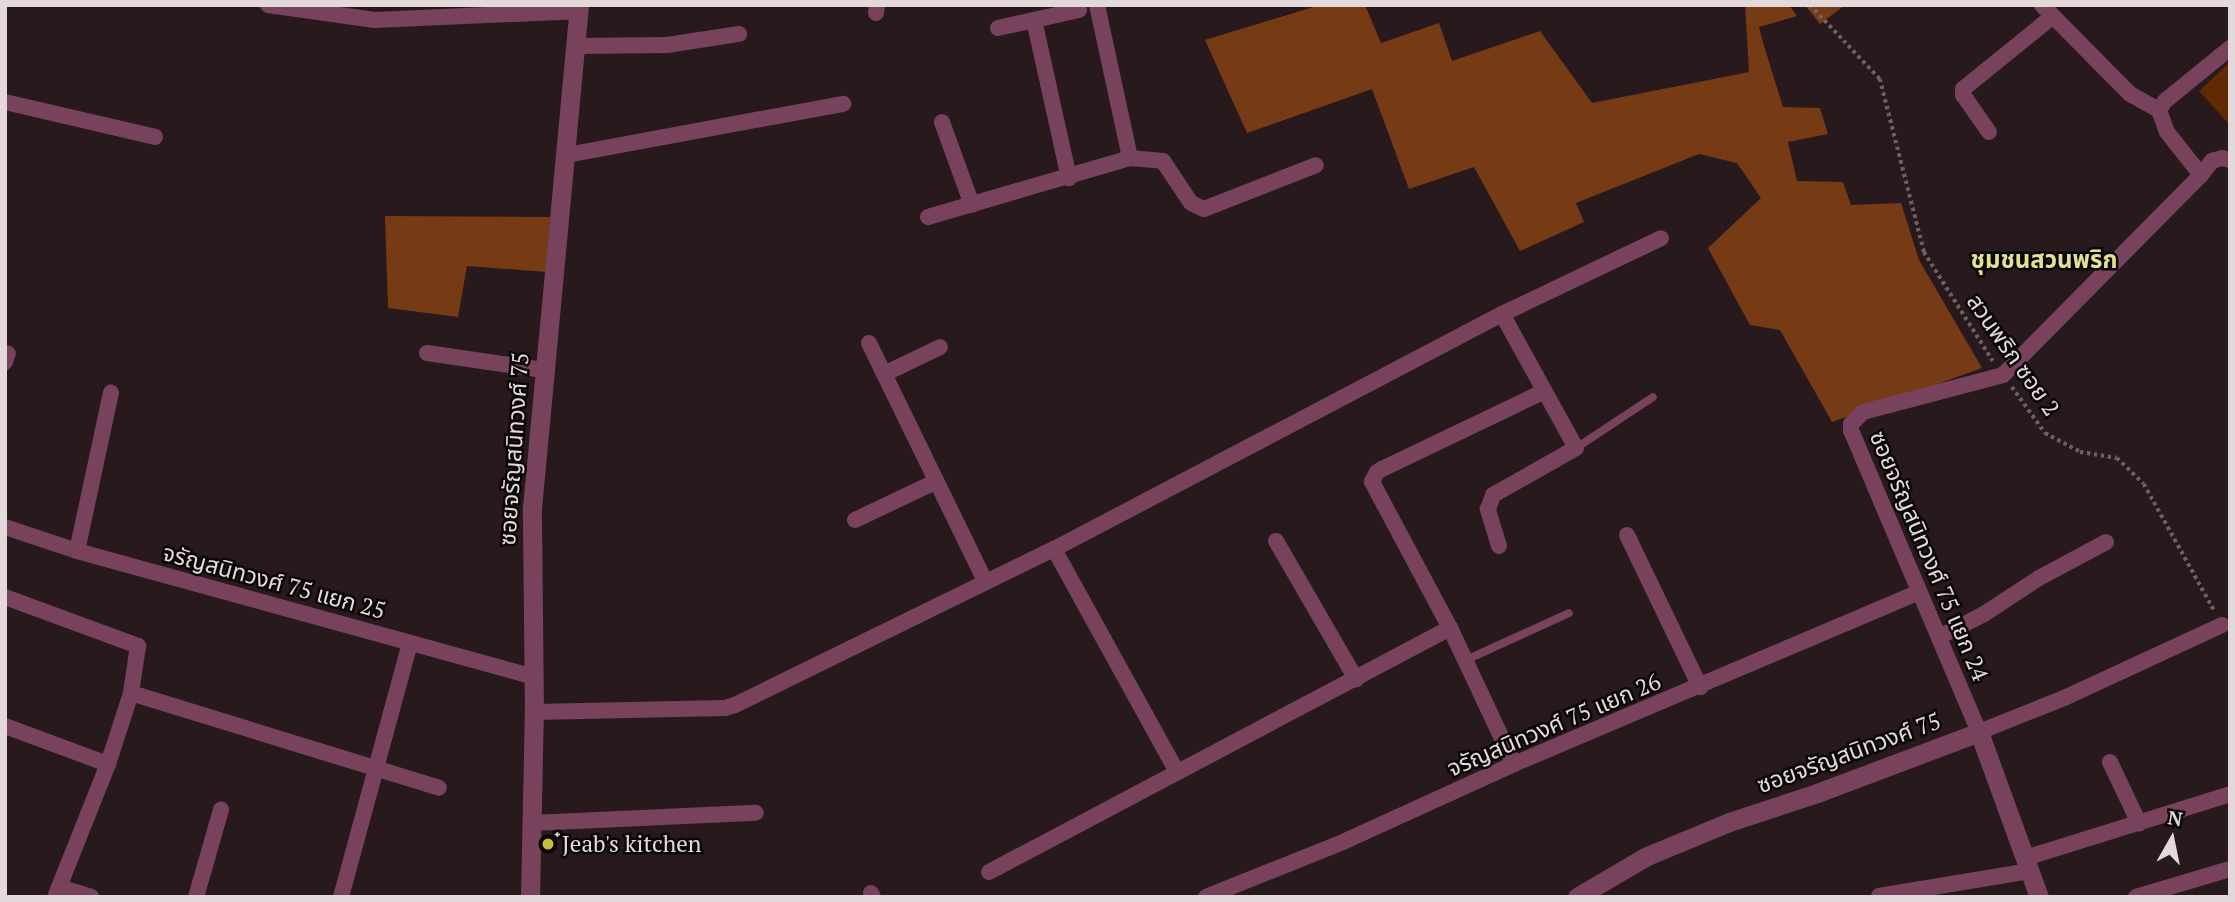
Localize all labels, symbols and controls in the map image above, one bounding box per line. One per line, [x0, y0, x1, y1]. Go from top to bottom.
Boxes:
district label: ชุมชนสวนพริก [1971, 246, 2117, 274]
street label: สวนพริก ซอย 2 [1961, 289, 2065, 421]
street label: ซอยจรัญสนิทวงศ์ 75 [493, 352, 535, 546]
street label: ซอยจรัญสนิทวงศ์ 75 แยก 24 [1864, 427, 1994, 685]
street label: จรัญสนิทวงศ์ 75 แยก 25 [160, 539, 388, 625]
street label: จรัญสนิทวงศ์ 75 แยก 26 [1443, 667, 1665, 783]
street label: ซอยจรัญสนิทวงศ์ 75 [1753, 707, 1945, 799]
north arrow [2137, 804, 2207, 874]
text: N [2166, 804, 2184, 831]
place label: ๋Jeab's kitchen [562, 830, 701, 858]
marker: ๋Jeab's kitchen [540, 836, 556, 852]

